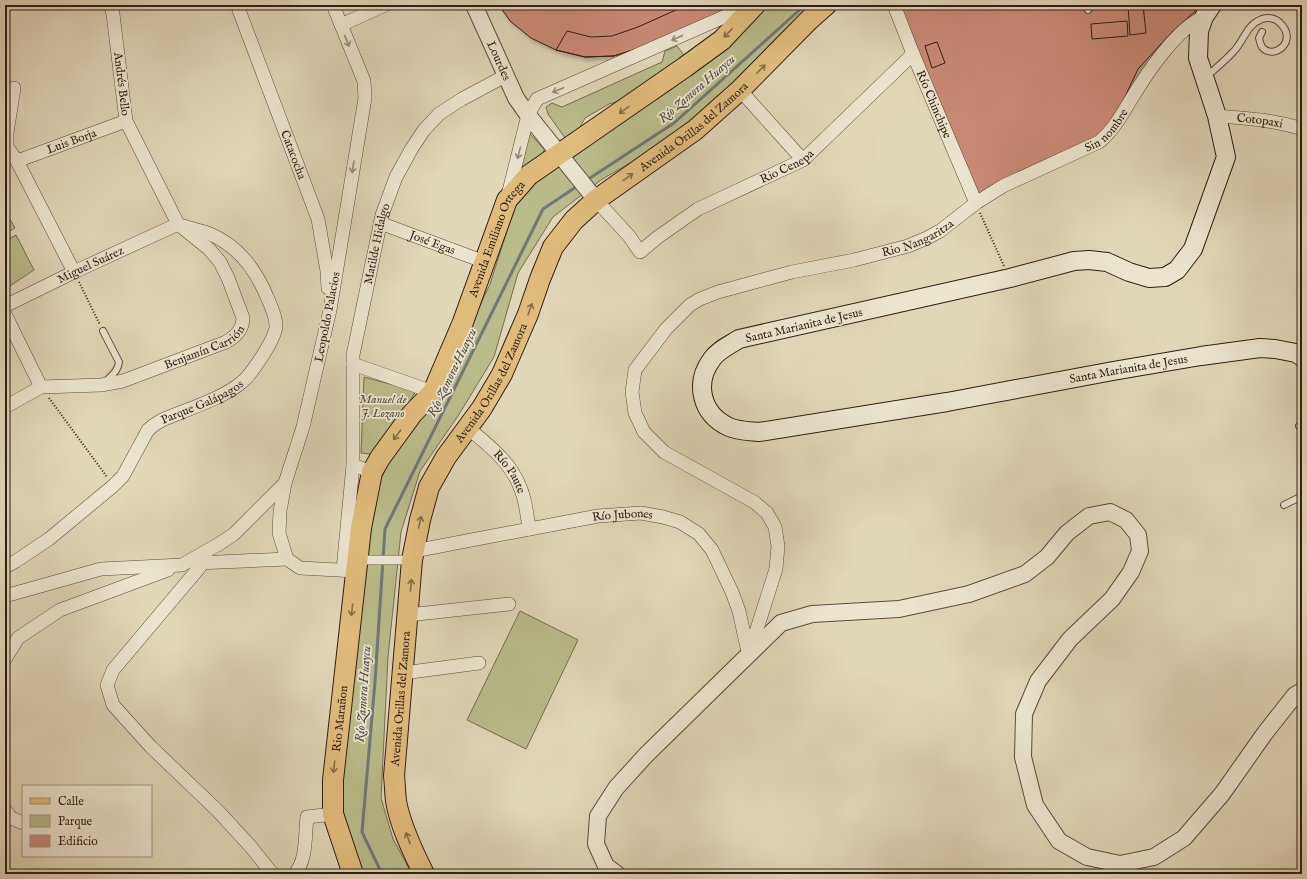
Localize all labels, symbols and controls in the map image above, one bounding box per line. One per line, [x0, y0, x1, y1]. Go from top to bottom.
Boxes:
one-way arrow [724, 28, 733, 38]
one-way arrow [344, 35, 352, 47]
one-way arrow [671, 35, 683, 42]
street label: Lourdes [483, 39, 514, 83]
street label: Andrés Bello [110, 50, 133, 117]
water label: Río Zamora Huaycu [655, 51, 740, 128]
one-way arrow [756, 64, 766, 74]
street label: Río Chinchipe [913, 68, 955, 141]
street label: Avenida Orillas del Zamora [636, 79, 752, 176]
one-way arrow [552, 87, 564, 94]
one-way arrow [619, 106, 630, 114]
street label: Sin nombre [1082, 106, 1132, 156]
street label: Cotopaxi [1236, 110, 1284, 132]
street label: Luis Borja [45, 125, 99, 157]
street label: Catacocha [277, 128, 310, 182]
one-way arrow [514, 146, 522, 159]
street label: Rio Cenepa [758, 146, 818, 187]
one-way arrow [349, 160, 357, 173]
one-way arrow [622, 173, 633, 181]
street label: Avenida Emiliano Ortega [465, 177, 529, 300]
street label: Matilde Hidalgo [361, 201, 394, 286]
street label: Rio Nangaritza [880, 216, 957, 260]
street label: José Egas [405, 227, 457, 258]
street label: Miguel Suárez [55, 243, 127, 287]
street label: Leopoldo Palacios [311, 271, 345, 364]
one-way arrow [526, 303, 534, 315]
street label: Santa Marianita de Jesus [744, 305, 864, 347]
street label: Avenida Orillas del Zamora [451, 320, 531, 447]
street label: Benjamín Carrión [162, 322, 249, 373]
water label: Río Zamora Huaycu [423, 325, 482, 420]
street label: Santa Marianita de Jesus [1068, 351, 1189, 387]
street label: Parque Galápagos [159, 377, 247, 428]
park label: Manuel de J. Lozano [359, 392, 407, 421]
one-way arrow [393, 429, 401, 440]
street label: Río Paute [490, 447, 529, 496]
street label: Río Jubones [591, 506, 654, 525]
one-way arrow [416, 516, 424, 529]
one-way arrow [407, 579, 414, 592]
one-way arrow [348, 603, 356, 616]
street label: Avenida Orillas del Zamora [388, 630, 414, 768]
water label: Río Zamora Huaycu [352, 645, 376, 743]
street label: Rio Marañon [329, 684, 352, 753]
one-way arrow [330, 760, 338, 773]
legend [22, 785, 152, 857]
text: Calle [58, 794, 84, 809]
text: Parque [58, 814, 93, 830]
one-way arrow [404, 832, 411, 845]
text: Edificio [58, 834, 98, 849]

